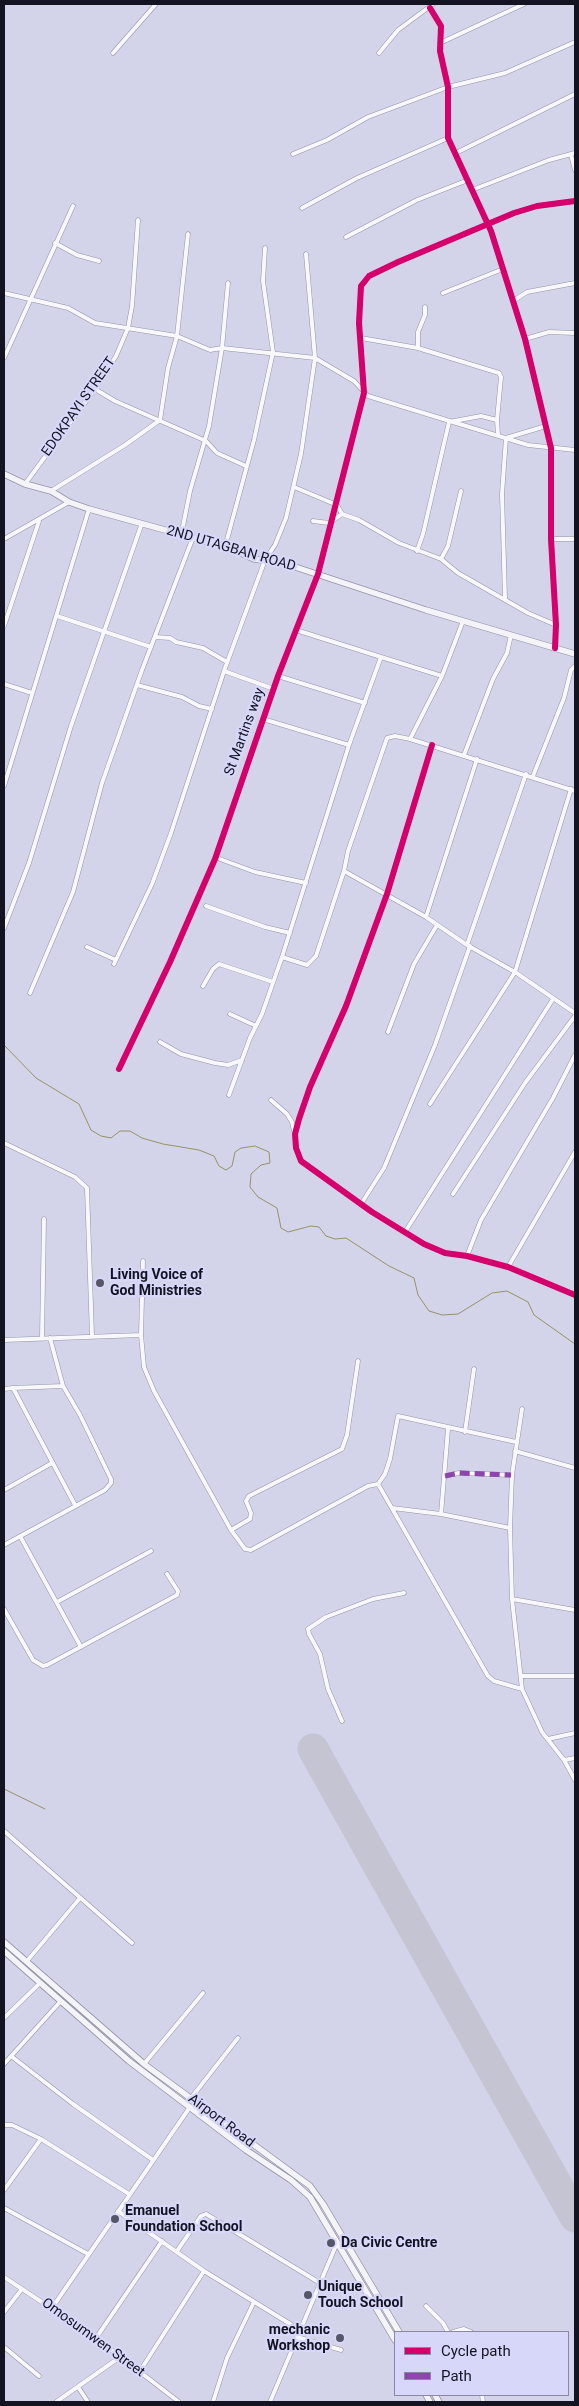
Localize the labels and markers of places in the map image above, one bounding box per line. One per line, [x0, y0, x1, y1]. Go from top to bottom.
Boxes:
place label: Living Voice of God Ministries [110, 1267, 203, 1300]
marker: Living Voice of God Ministries [94, 1277, 106, 1289]
place label: Emanuel Foundation School [125, 2203, 242, 2236]
marker: Emanuel Foundation School [109, 2213, 121, 2225]
place label: Da Civic Centre [341, 2235, 437, 2251]
marker: Da Civic Centre [325, 2237, 337, 2249]
place label: Unique Touch School [318, 2279, 403, 2312]
marker: Unique Touch School [302, 2289, 314, 2301]
place label: mechanic Workshop [267, 2322, 330, 2354]
marker: mechanic Workshop [334, 2332, 346, 2344]

